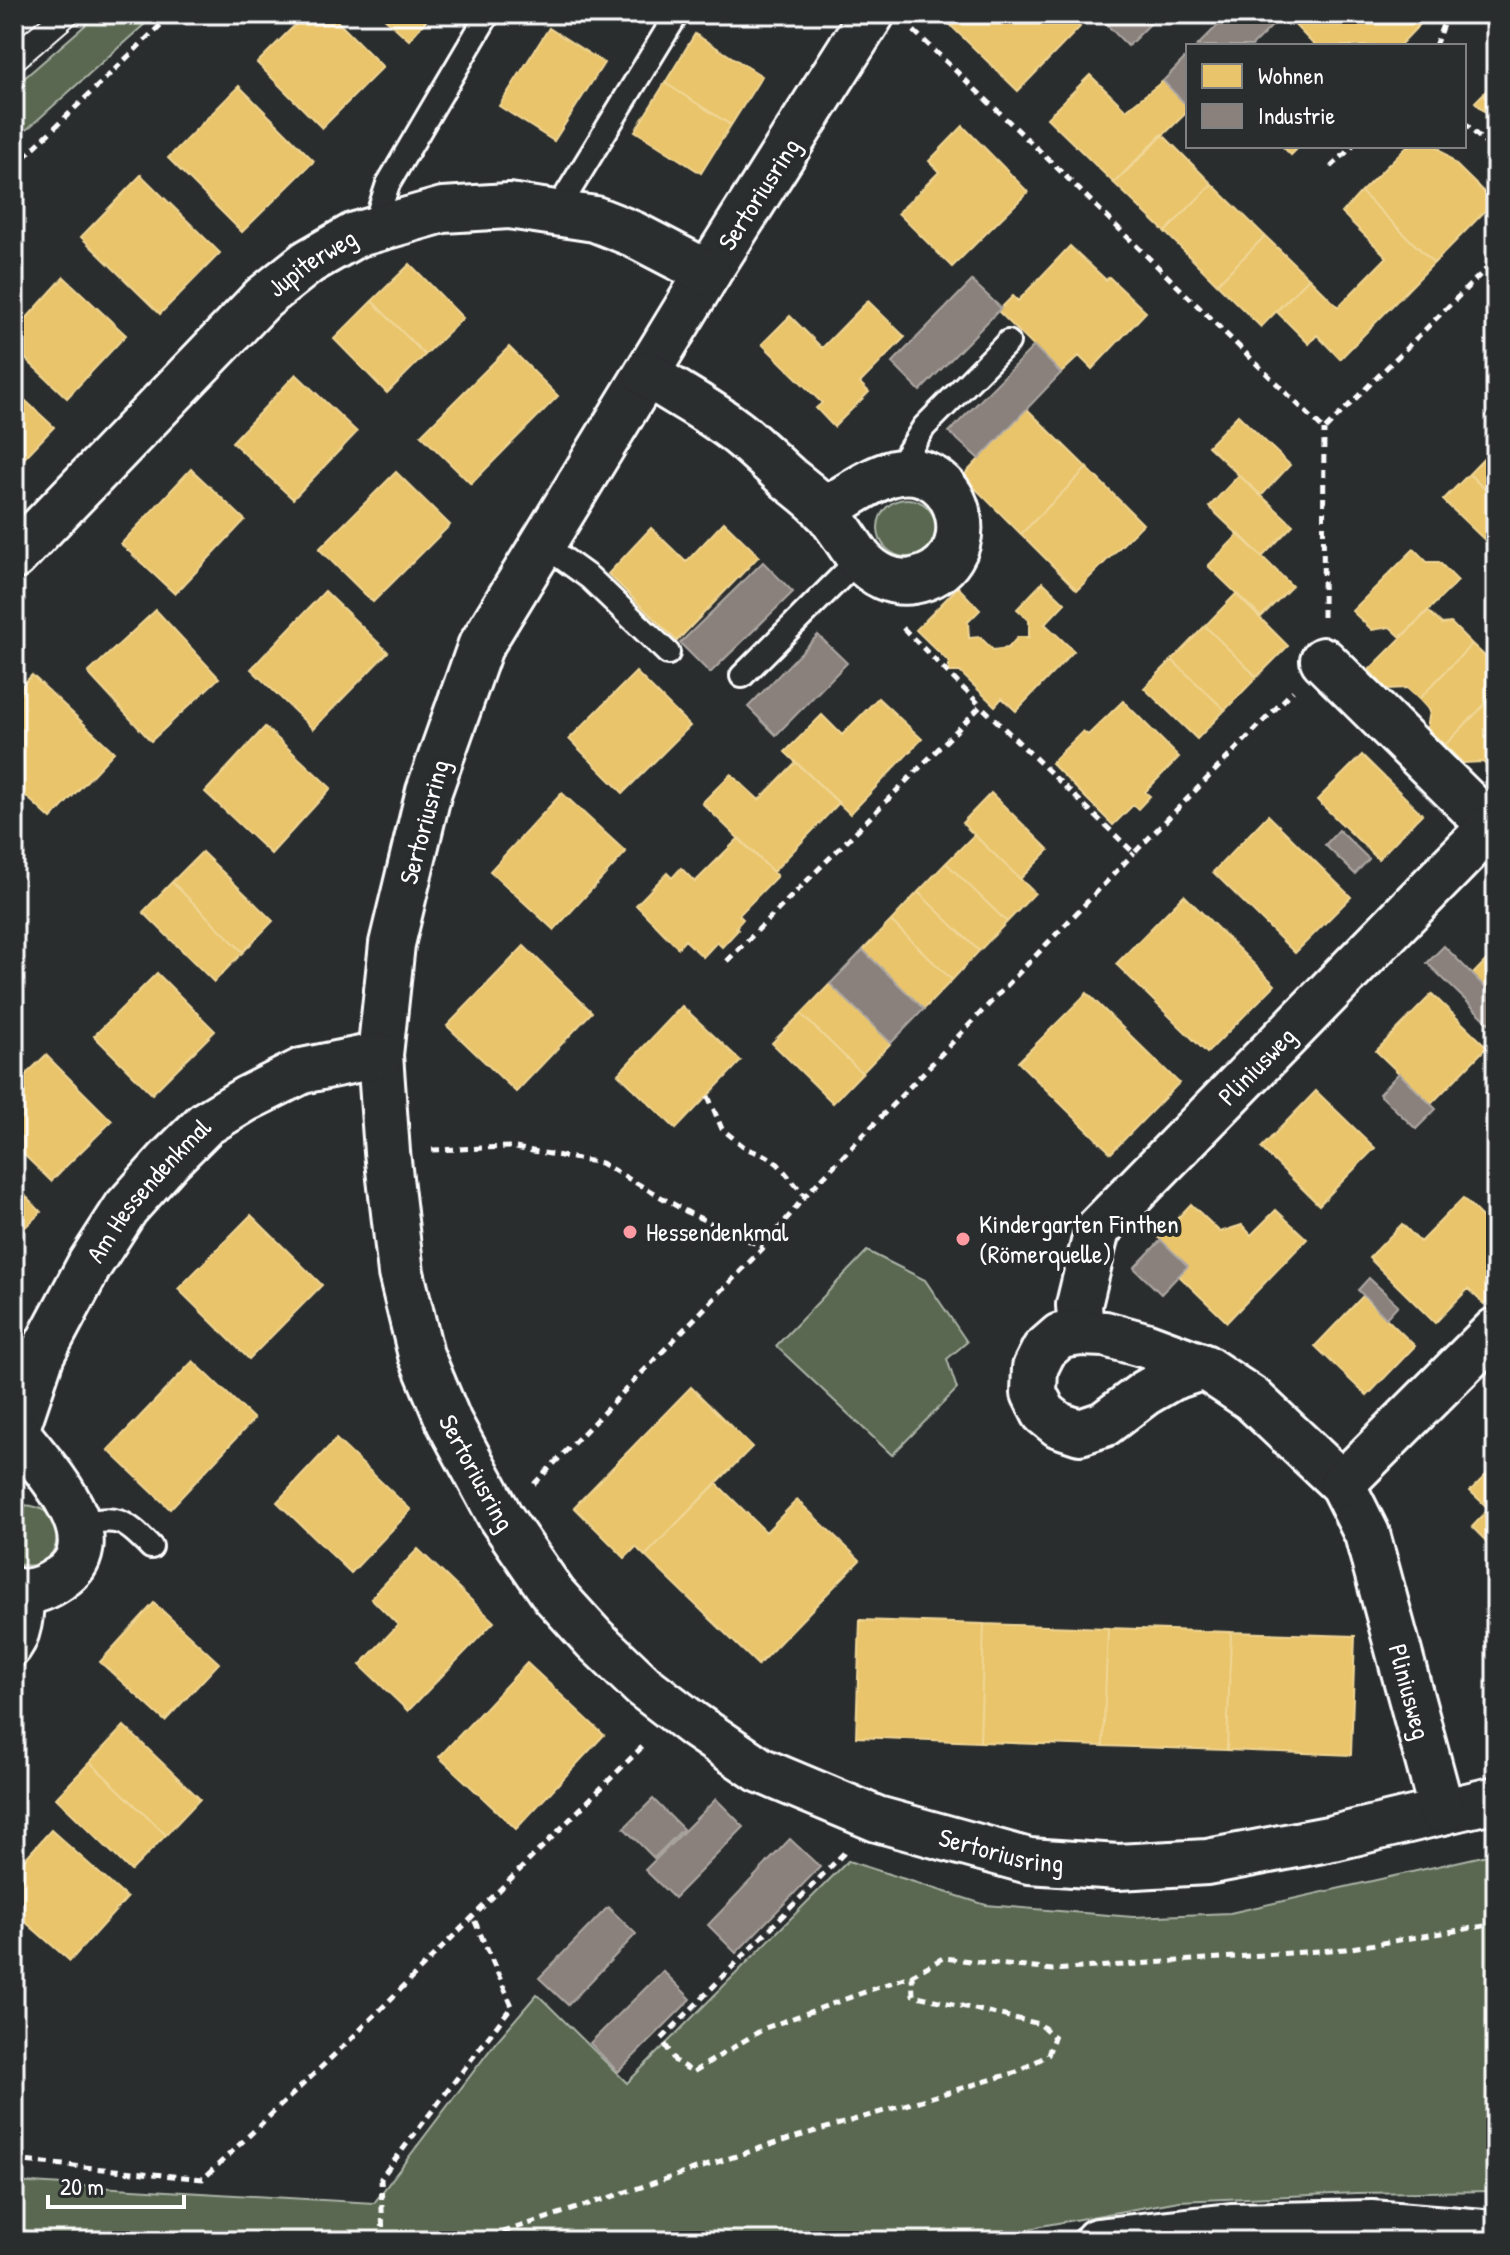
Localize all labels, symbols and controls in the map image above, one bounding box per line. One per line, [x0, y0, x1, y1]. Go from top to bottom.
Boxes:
legend [1186, 44, 1466, 148]
text: Wohnen [1258, 59, 1324, 91]
text: Industrie [1258, 99, 1336, 131]
street label: Sertoriusring [709, 131, 808, 257]
street label: Jupiterweg [260, 220, 363, 305]
street label: Sertoriusring [390, 756, 457, 888]
street label: Pliniusweg [1210, 1019, 1303, 1113]
street label: Am Hessendenkmal [78, 1110, 218, 1269]
place label: Kindergarten Finthen (Römerquelle) [979, 1206, 1179, 1271]
place label: Hessendenkmal [646, 1214, 789, 1249]
marker: Hessendenkmal [621, 1223, 639, 1241]
marker: Kindergarten Finthen (Römerquelle) [954, 1230, 972, 1248]
street label: Sertoriusring [431, 1409, 523, 1537]
street label: Pliniusweg [1380, 1640, 1440, 1743]
street label: Sertoriusring [935, 1819, 1065, 1880]
scale bar [48, 2159, 184, 2209]
text: 20 m [60, 2170, 104, 2202]

